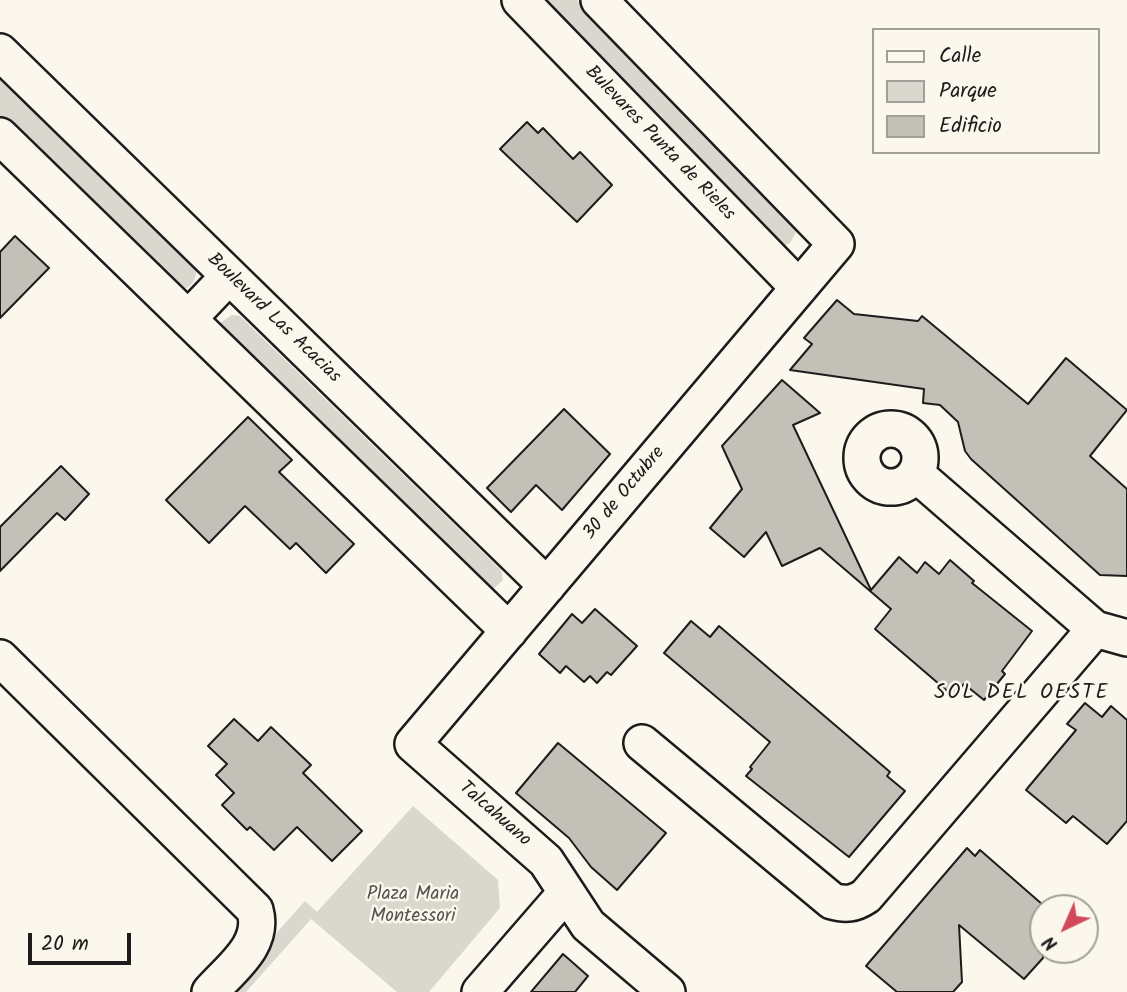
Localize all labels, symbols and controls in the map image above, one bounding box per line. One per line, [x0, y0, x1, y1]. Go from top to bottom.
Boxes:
legend [872, 28, 1099, 154]
text: Calle [939, 40, 981, 73]
street label: Bulevares Punta de Rieles [579, 62, 739, 226]
text: Parque [939, 75, 997, 108]
text: Edificio [939, 110, 1002, 143]
street label: Boulevard Las Acacias [201, 249, 345, 389]
street label: 30 de Octubre [579, 443, 671, 545]
district label: SOL DEL OESTE [936, 681, 1108, 707]
street label: Talcahuano [453, 778, 535, 852]
park label: Plaza Maria Montessori [367, 885, 459, 929]
north arrow [1029, 894, 1099, 964]
scale bar [32, 918, 135, 962]
text: 20 m [41, 928, 89, 961]
text: N [1036, 928, 1066, 958]

